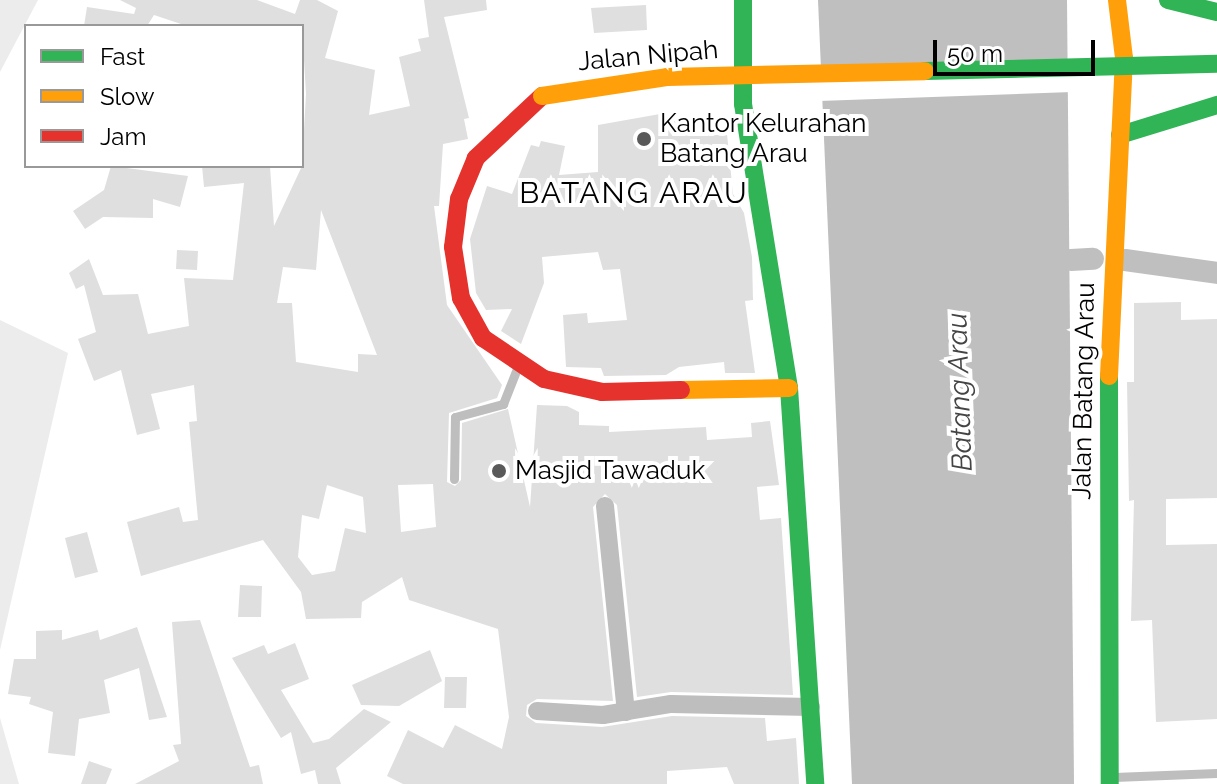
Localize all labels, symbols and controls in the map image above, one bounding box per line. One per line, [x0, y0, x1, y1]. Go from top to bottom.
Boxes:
legend [24, 24, 304, 168]
scale bar [937, 24, 1099, 74]
street label: Jalan Nipah [577, 34, 719, 78]
text: 50 m [947, 39, 1003, 68]
text: Fast [100, 42, 145, 71]
text: Slow [100, 82, 154, 111]
place label: Kantor Kelurahan Batang Arau [660, 108, 867, 170]
text: Jam [100, 122, 146, 151]
marker: Kantor Kelurahan Batang Arau [635, 130, 653, 148]
district label: BATANG ARAU [519, 175, 749, 211]
street label: Jalan Batang Arau [1067, 282, 1101, 500]
water label: Batang Arau [940, 312, 980, 472]
place label: Masjid Tawaduk [515, 455, 706, 487]
marker: Masjid Tawaduk [490, 462, 508, 480]

